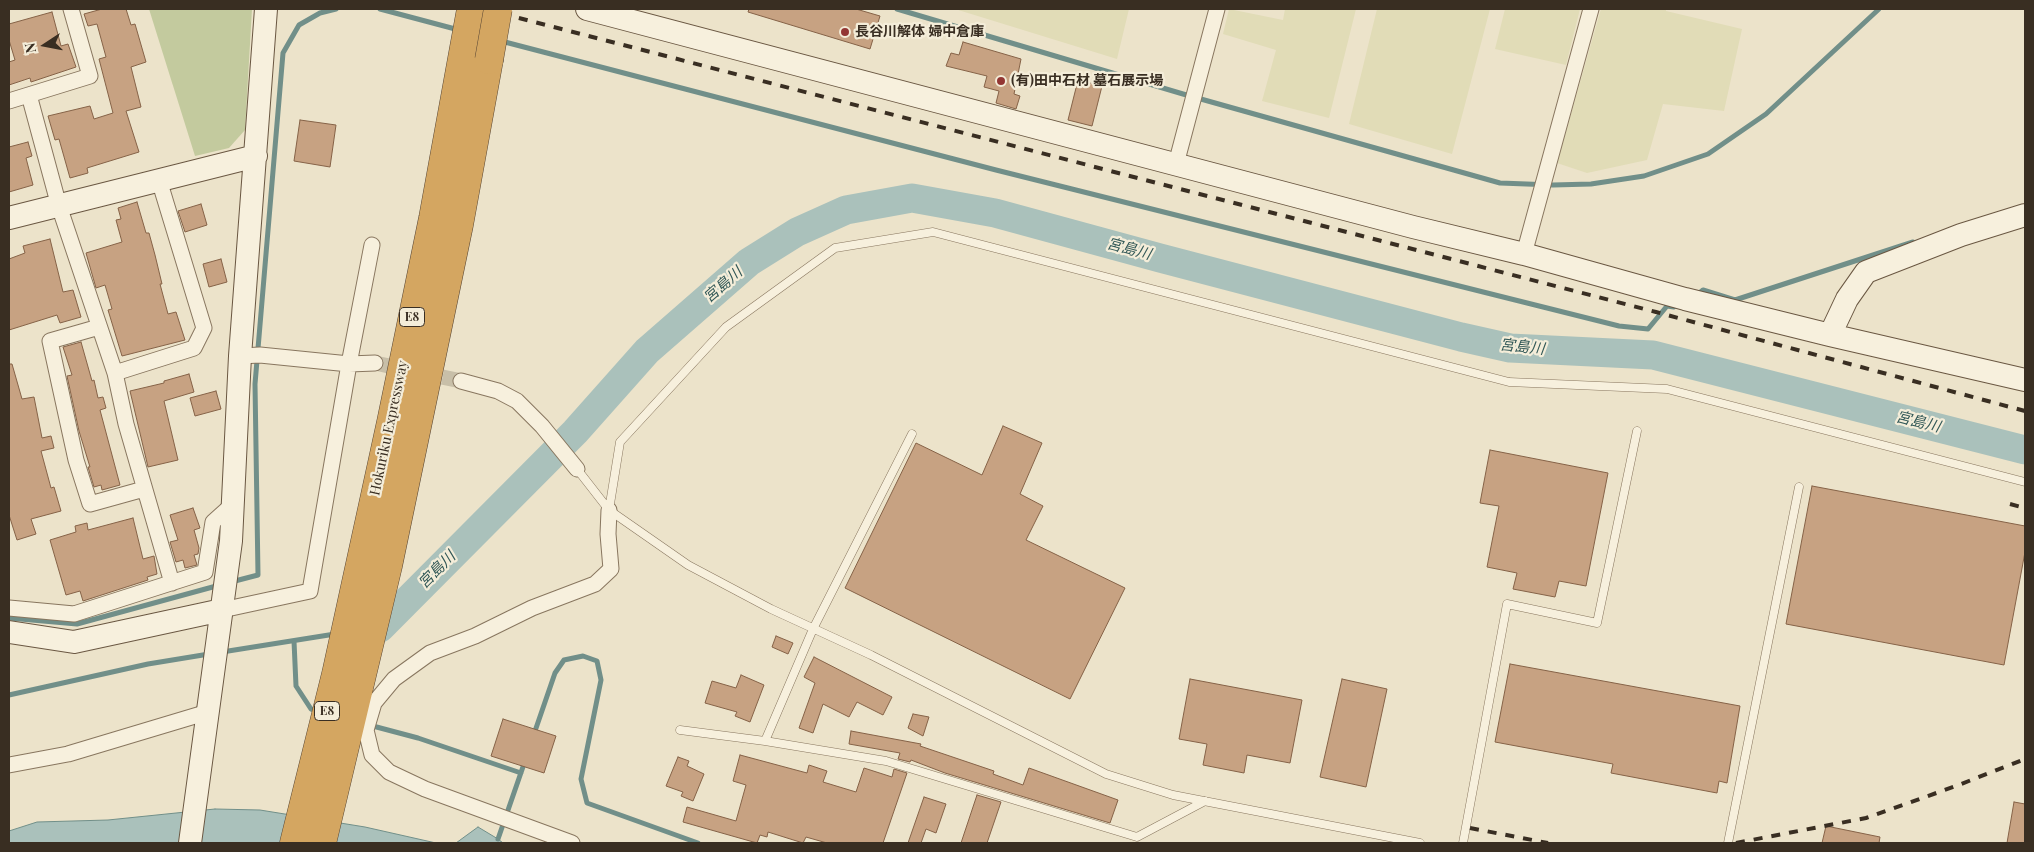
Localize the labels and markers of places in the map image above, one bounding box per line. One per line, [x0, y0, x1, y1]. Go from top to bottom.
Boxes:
place label: 長谷川解体 婦中倉庫 [855, 24, 984, 40]
marker: 長谷川解体 婦中倉庫 [839, 26, 851, 38]
place label: (有)田中石材 墓石展示場 [1011, 73, 1163, 89]
marker: (有)田中石材 墓石展示場 [995, 75, 1007, 87]

